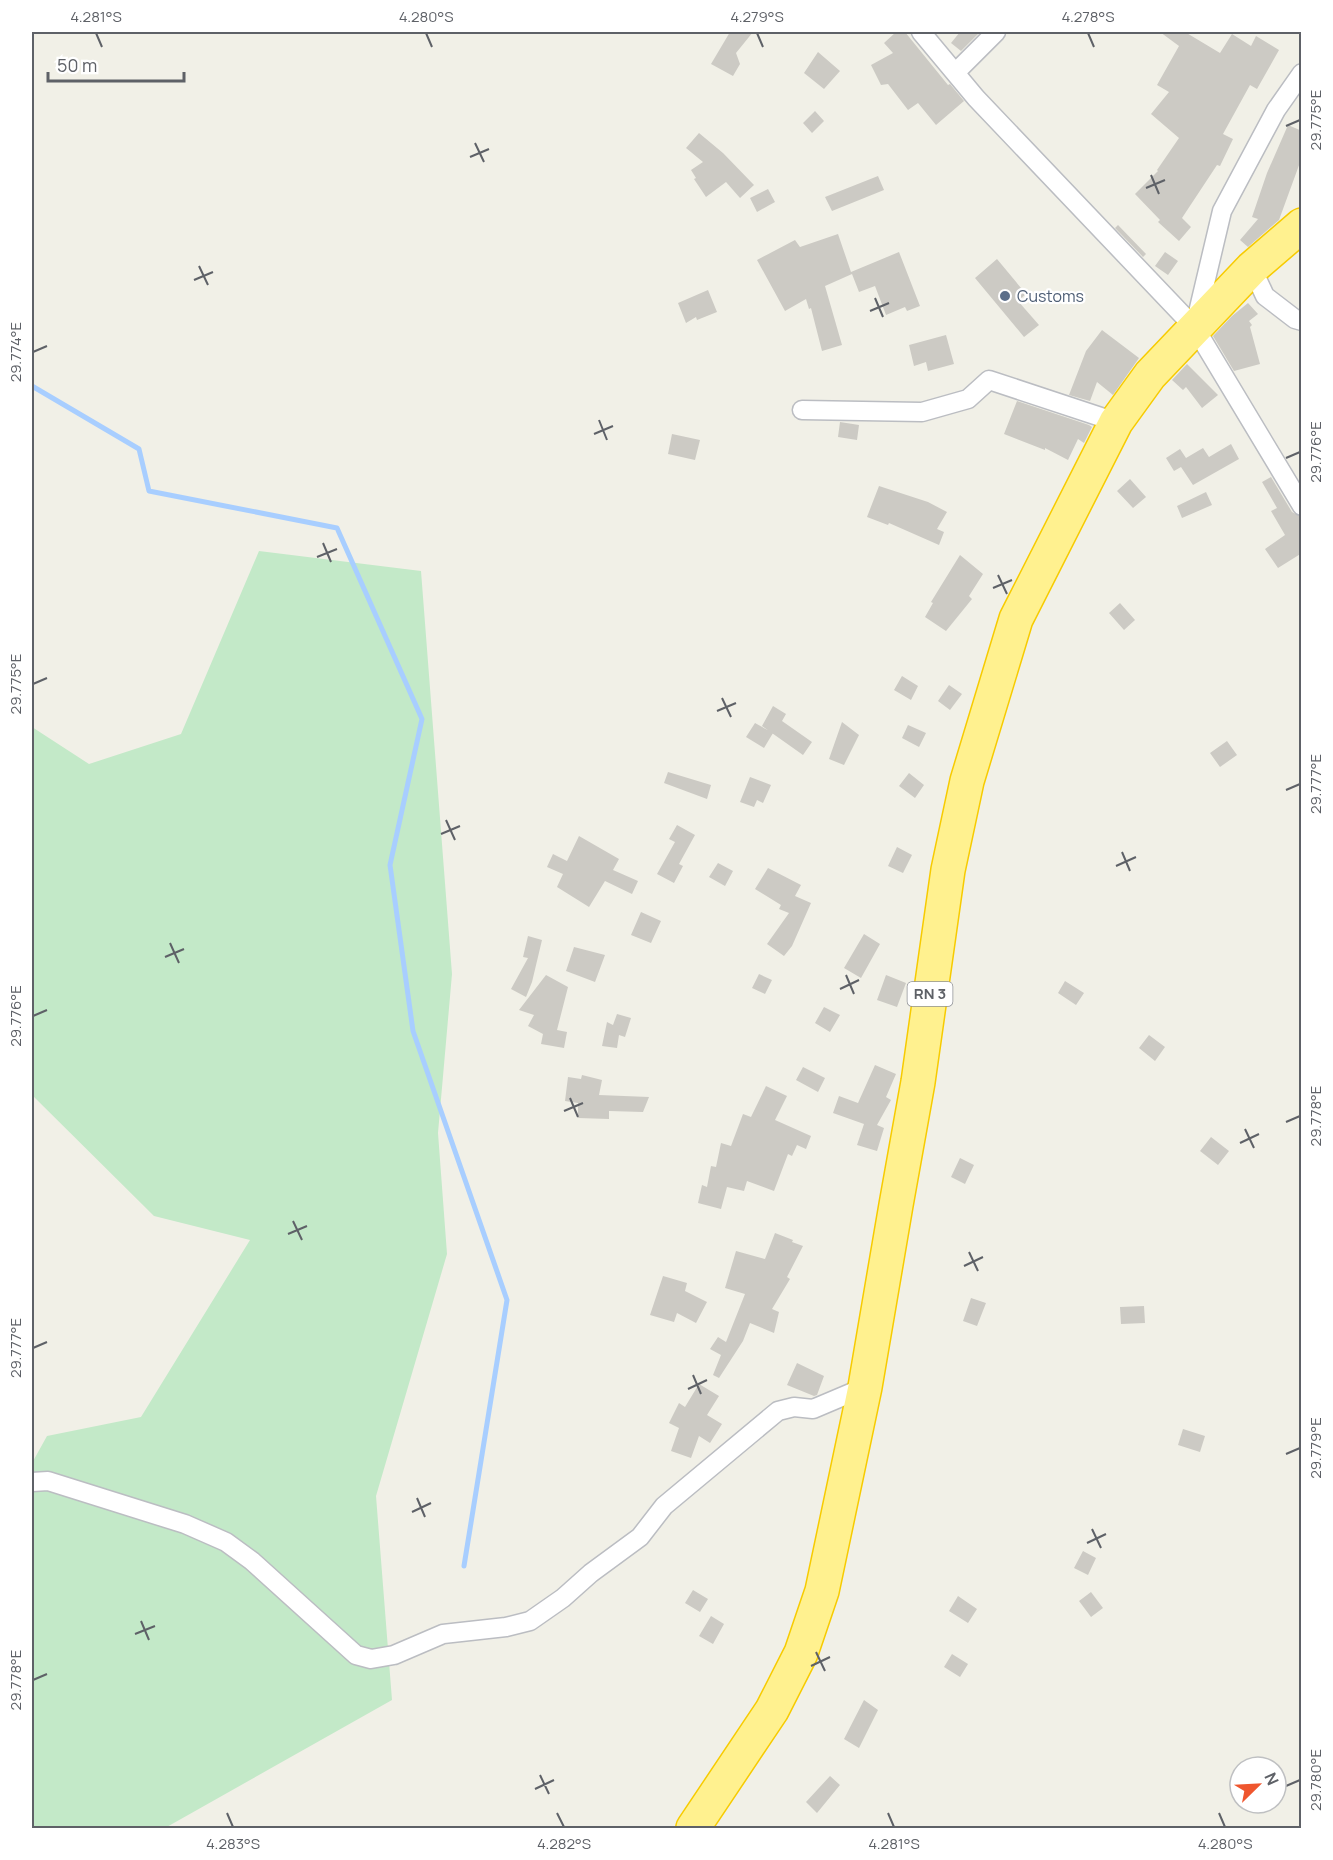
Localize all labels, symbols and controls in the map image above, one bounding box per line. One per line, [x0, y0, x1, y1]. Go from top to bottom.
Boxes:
text: 4.281°S [70, 6, 122, 27]
text: 4.280°S [399, 6, 453, 27]
text: 4.279°S [730, 6, 784, 27]
text: 4.278°S [1061, 6, 1115, 27]
scale bar [48, 45, 184, 83]
text: 50 m [57, 53, 97, 77]
text: 29.775°E [1305, 90, 1326, 150]
place label: Customs [1017, 285, 1084, 307]
marker: Customs [998, 289, 1012, 303]
text: 29.774°E [5, 322, 26, 382]
text: 29.776°E [1305, 421, 1326, 483]
text: 29.775°E [5, 654, 26, 714]
text: 29.777°E [1305, 754, 1326, 814]
road number: RN 3 [908, 982, 952, 1006]
text: 29.776°E [5, 985, 26, 1047]
text: 29.778°E [1305, 1086, 1326, 1146]
text: 29.777°E [5, 1318, 26, 1378]
text: 29.779°E [1305, 1417, 1326, 1479]
text: 29.778°E [5, 1650, 26, 1710]
text: 29.780°E [1305, 1749, 1326, 1811]
north arrow [1228, 1755, 1288, 1815]
text: N [1259, 1769, 1284, 1789]
text: 4.283°S [206, 1833, 260, 1854]
text: 4.282°S [537, 1833, 591, 1854]
text: 4.281°S [868, 1833, 920, 1854]
text: 4.280°S [1198, 1833, 1252, 1854]

